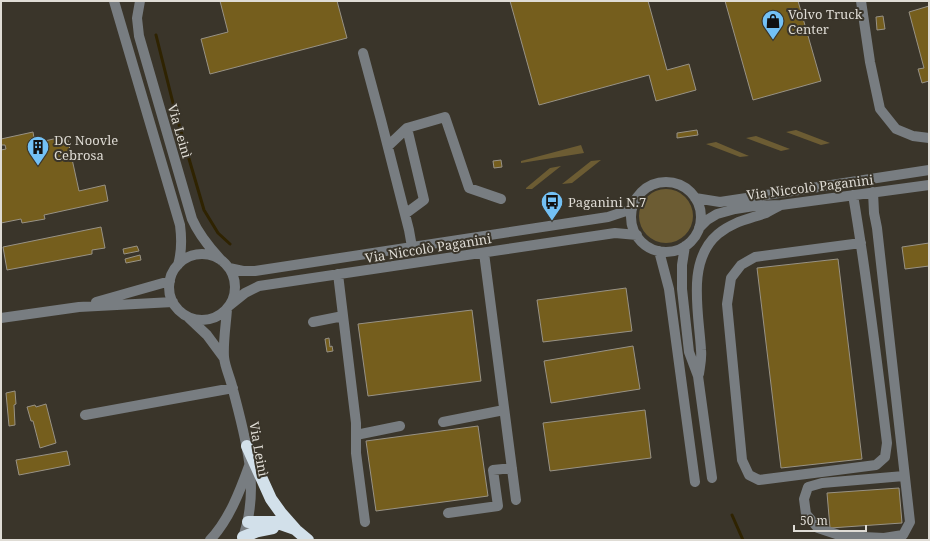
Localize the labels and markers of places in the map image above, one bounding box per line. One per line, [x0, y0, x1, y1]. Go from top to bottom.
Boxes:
place label: Volvo Truck Center [788, 5, 863, 38]
shop icon: Volvo Truck Center [760, 8, 786, 41]
place label: DC Noovle Cebrosa [54, 131, 118, 164]
building icon: DC Noovle Cebrosa [25, 134, 51, 167]
bus stop icon: Paganini N.7 [539, 189, 565, 222]
place label: Paganini N.7 [568, 193, 646, 211]

